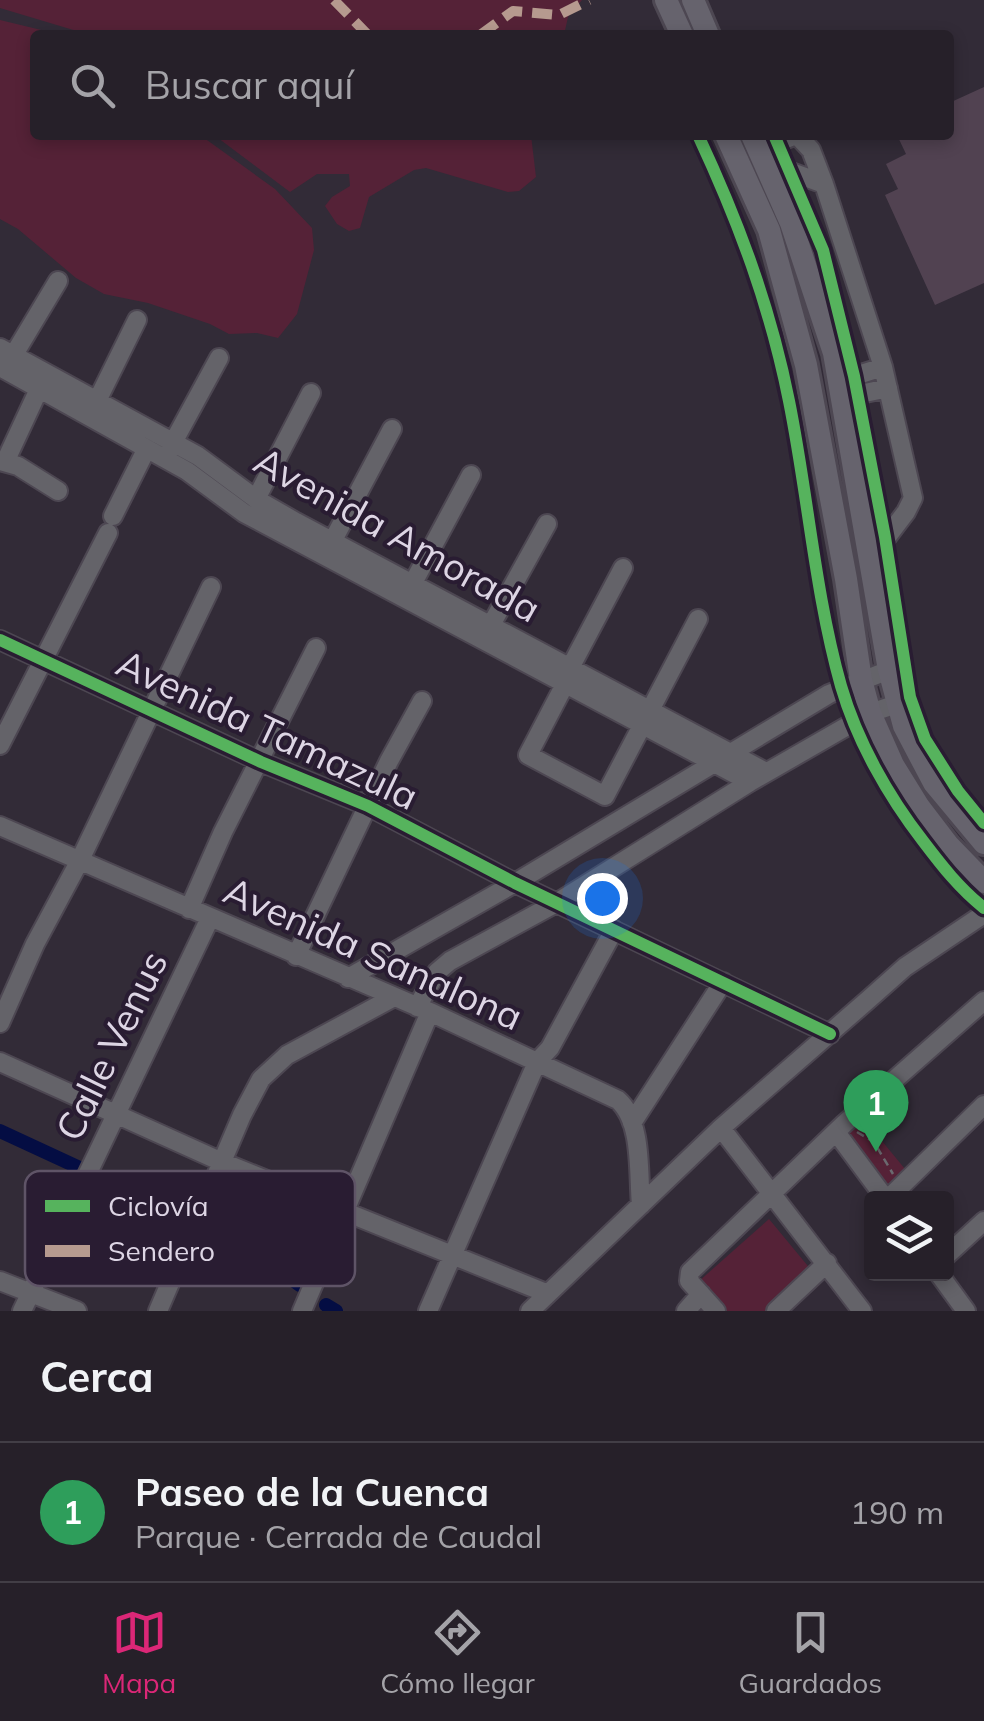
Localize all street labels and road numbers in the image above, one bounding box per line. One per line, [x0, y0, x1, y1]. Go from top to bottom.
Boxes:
street label: Avenida Amorada [246, 436, 549, 633]
street label: Avenida Tamazula [109, 638, 426, 820]
street label: Avenida Sanalona [217, 866, 530, 1040]
street label: Calle Venus [45, 943, 178, 1148]

